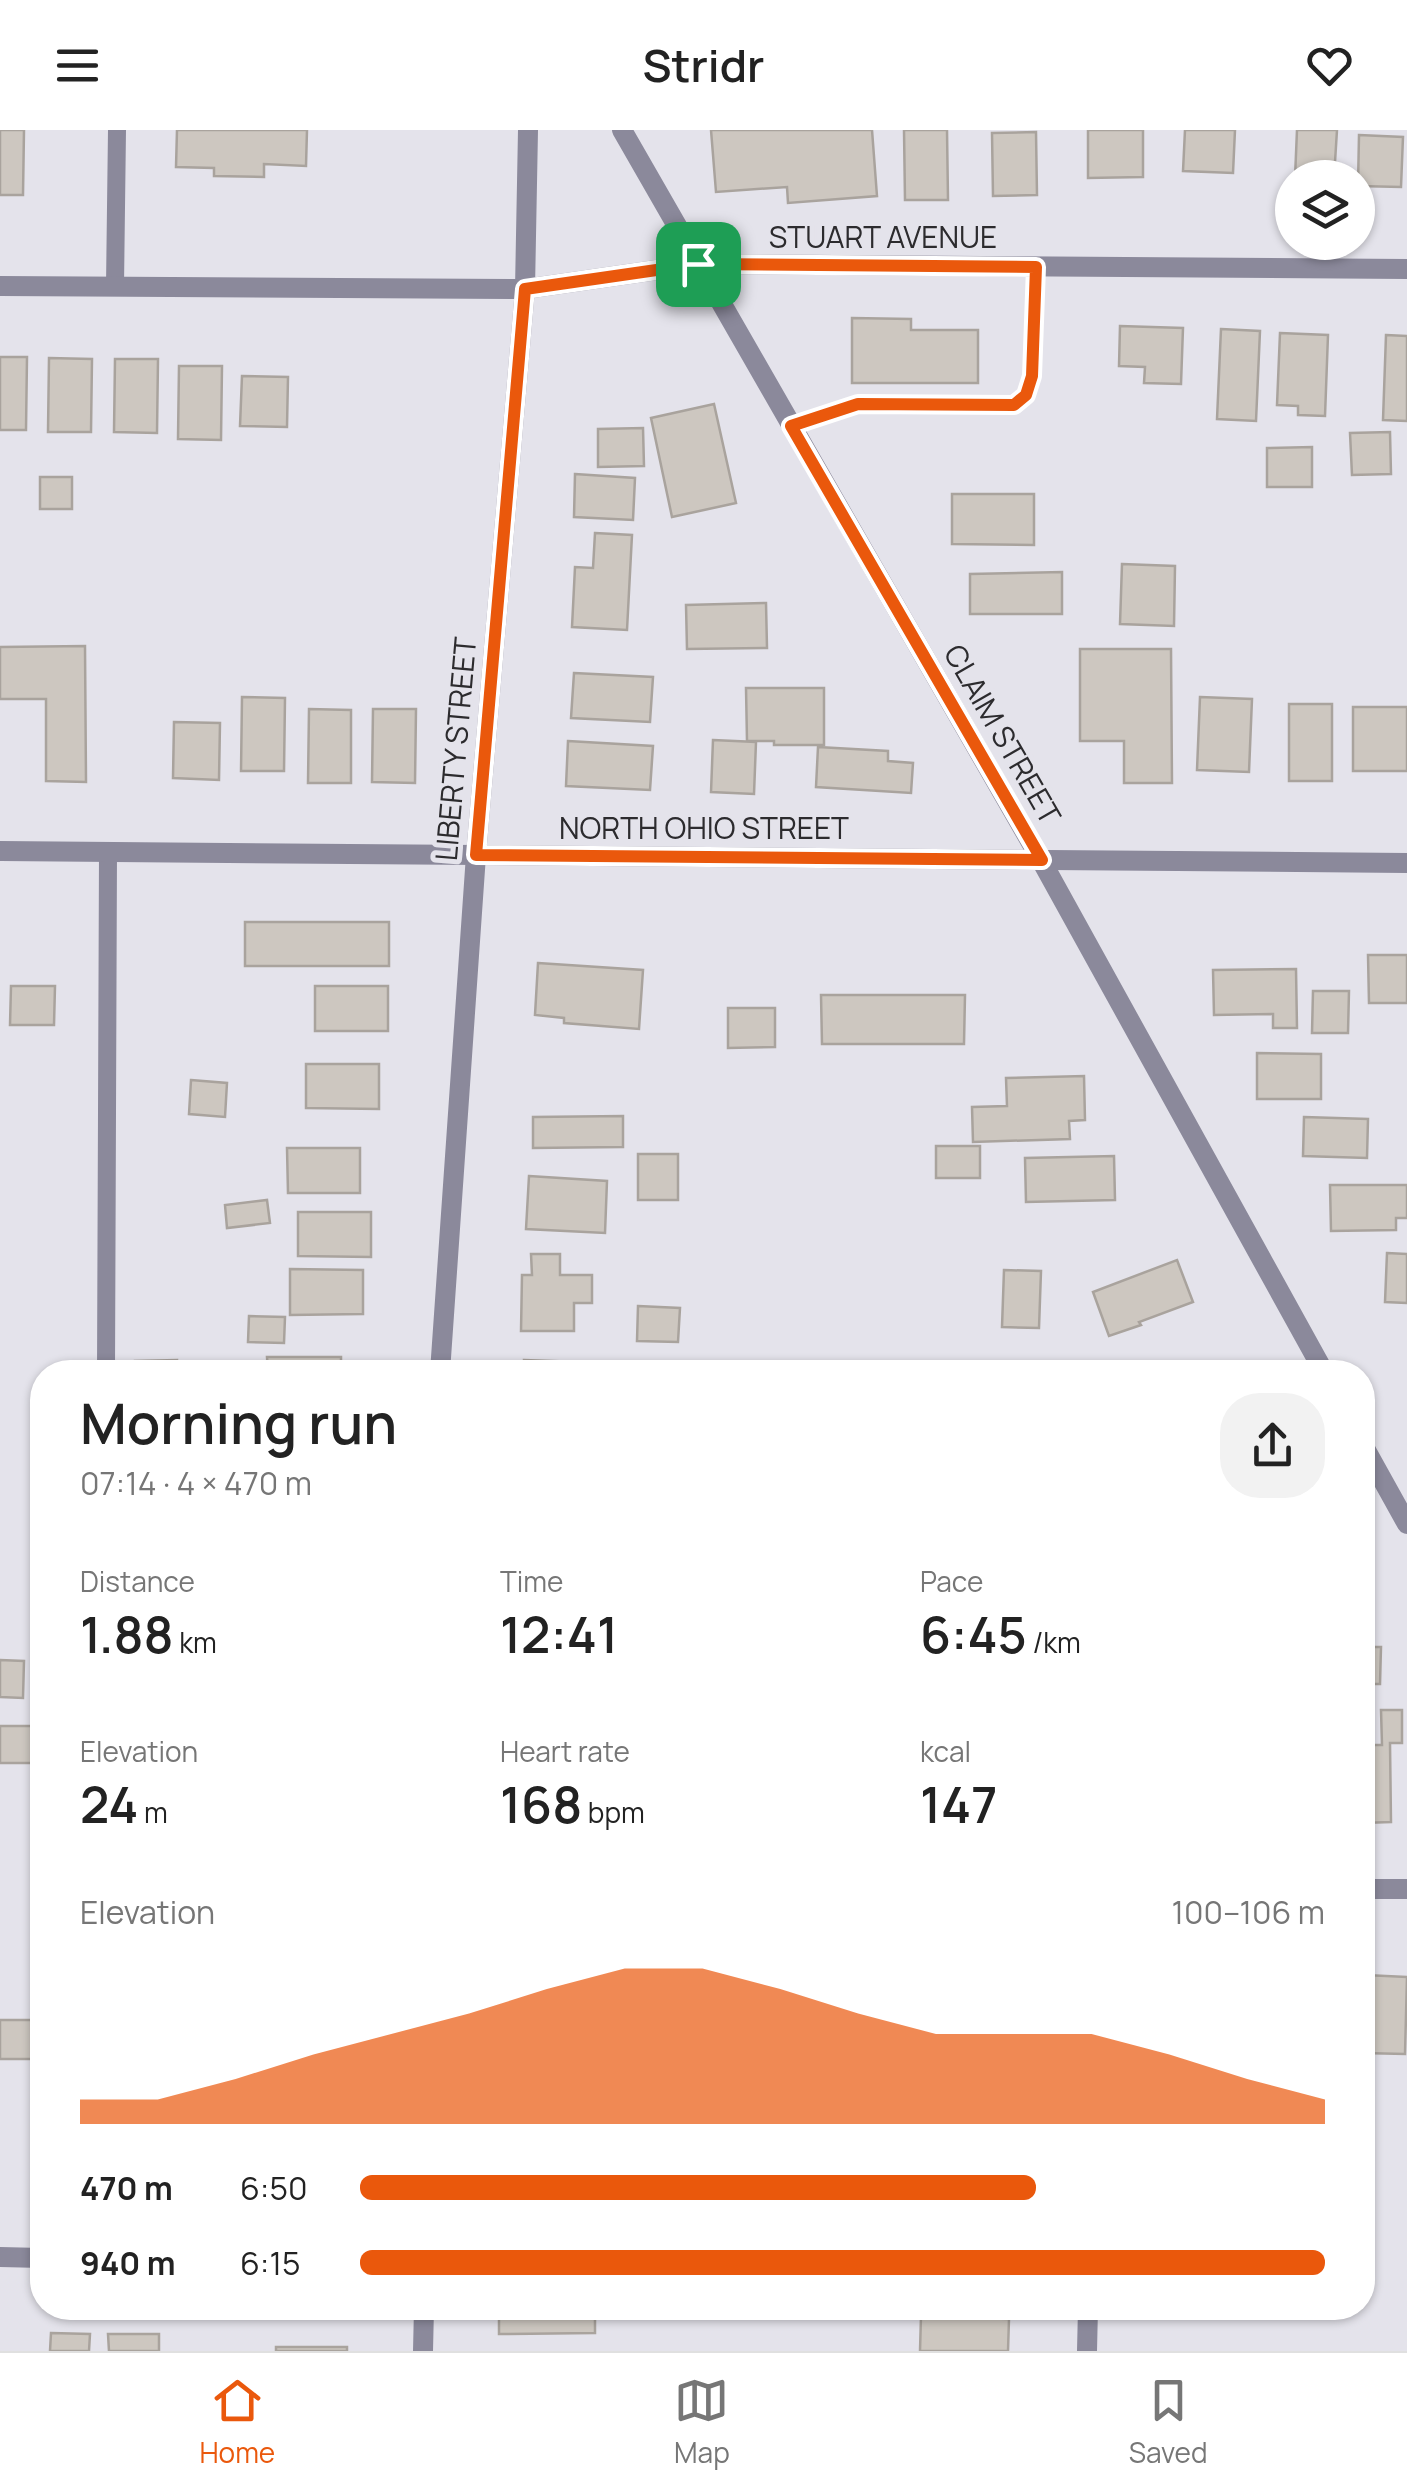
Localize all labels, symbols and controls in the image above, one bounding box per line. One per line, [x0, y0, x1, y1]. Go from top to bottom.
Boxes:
text: Stridr [642, 34, 765, 96]
icon: menu [50, 38, 105, 93]
icon: heart [1302, 38, 1357, 93]
map controls [1275, 160, 1375, 260]
button: layers [1275, 160, 1375, 260]
street label: STUART AVENUE [769, 216, 997, 257]
pin [656, 222, 741, 307]
icon: arrive [671, 237, 726, 292]
street label: LIBERTY STREET [425, 635, 485, 863]
street label: CLAIM STREET [935, 637, 1071, 832]
street label: NORTH OHIO STREET [559, 807, 849, 848]
text: Morning run [80, 1385, 397, 1461]
button: share [1220, 1393, 1325, 1498]
text: 07:14 · 4 × 470 m [80, 1461, 312, 1505]
text: Distance [80, 1562, 195, 1600]
text: Time [500, 1562, 563, 1600]
text: Pace [920, 1562, 983, 1600]
text: 1.88 [80, 1600, 174, 1668]
text: 12:41 [500, 1600, 618, 1668]
text: 6:45 [920, 1600, 1027, 1668]
text: km [174, 1623, 217, 1661]
text: /km [1027, 1623, 1081, 1661]
text: Elevation [80, 1732, 198, 1770]
text: Heart rate [500, 1732, 630, 1770]
text: kcal [920, 1732, 971, 1770]
text: 24 [80, 1770, 138, 1838]
text: 168 [500, 1770, 582, 1838]
text: 147 [920, 1770, 997, 1838]
text: m [138, 1793, 168, 1831]
text: bpm [582, 1793, 645, 1831]
text: Elevation [80, 1890, 215, 1934]
text: 100–106 m [1171, 1890, 1325, 1934]
text: 470 m [80, 2166, 173, 2210]
text: 6:50 [240, 2166, 307, 2210]
text: 940 m [80, 2241, 176, 2285]
text: 6:15 [240, 2241, 300, 2285]
tab: Home [199, 2373, 275, 2471]
tab: Map [674, 2373, 730, 2471]
tab: Saved [1129, 2373, 1208, 2471]

